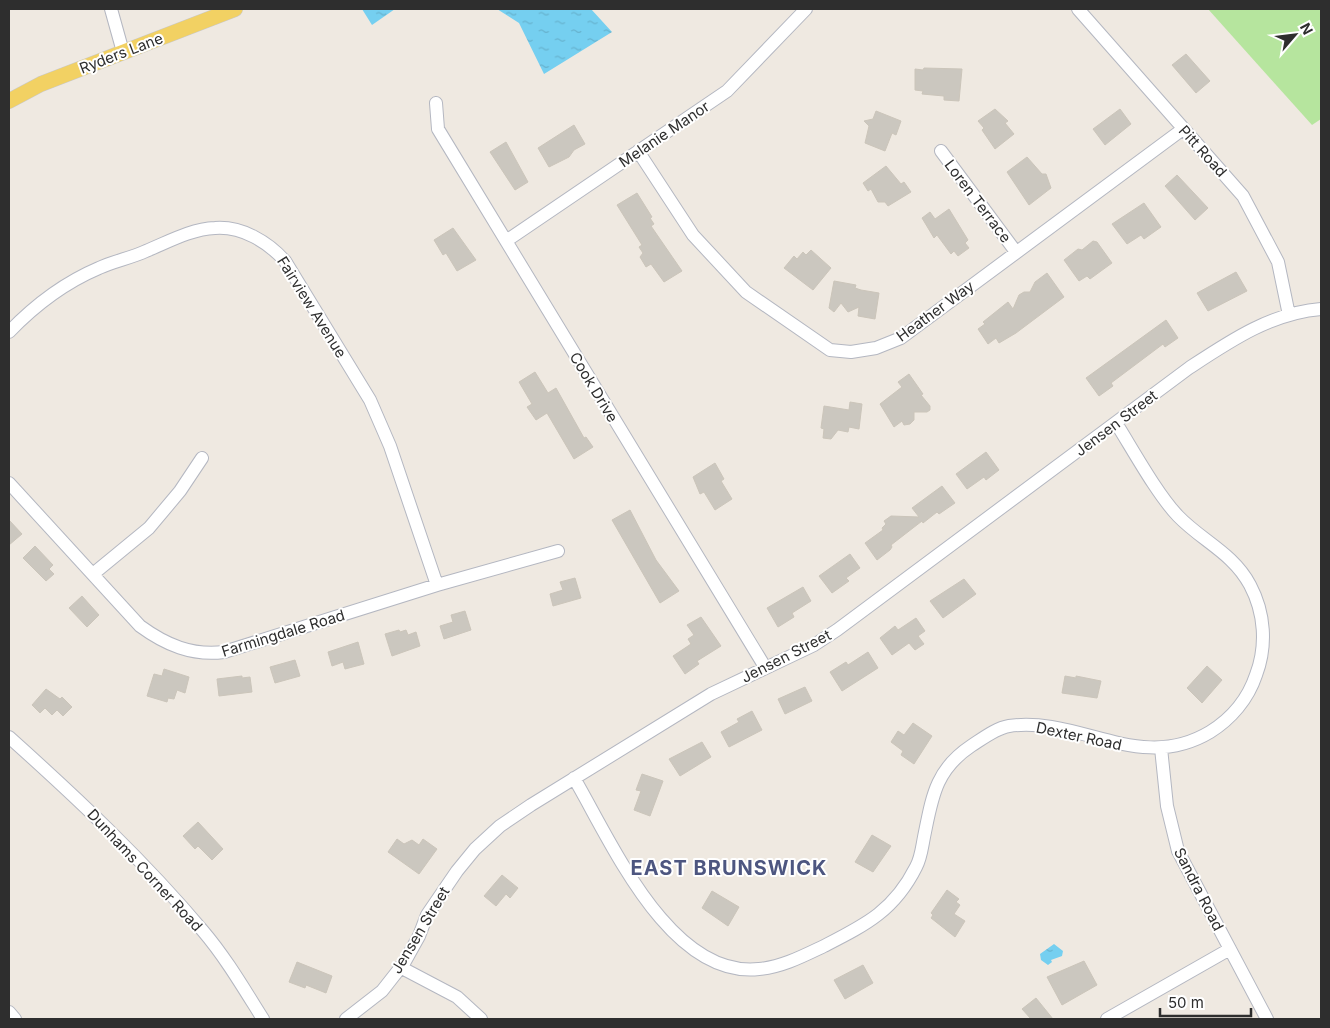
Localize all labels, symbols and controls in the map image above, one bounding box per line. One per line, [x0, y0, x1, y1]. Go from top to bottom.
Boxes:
north arrow [1270, 10, 1320, 60]
text: N [1297, 20, 1317, 37]
street label: Ryders Lane [77, 28, 165, 78]
street label: Melanie Manor [615, 96, 713, 171]
street label: Pitt Road [1175, 121, 1231, 181]
street label: Loren Terrace [941, 156, 1015, 246]
street label: Fairview Avenue [273, 253, 351, 361]
street label: Heather Way [892, 276, 978, 346]
street label: Cook Drive [566, 348, 622, 426]
street label: Jensen Street [1071, 386, 1161, 460]
street label: Farmingdale Road [219, 605, 347, 661]
street label: Jensen Street [738, 625, 834, 687]
street label: Dexter Road [1034, 718, 1124, 754]
street label: Dunhams Corner Road [83, 805, 207, 935]
street label: Sandra Road [1170, 844, 1228, 934]
district label: EAST BRUNSWICK [631, 856, 827, 880]
street label: Jensen Street [387, 883, 453, 977]
scale bar [1160, 986, 1251, 1018]
text: 50 m [1168, 993, 1204, 1012]

